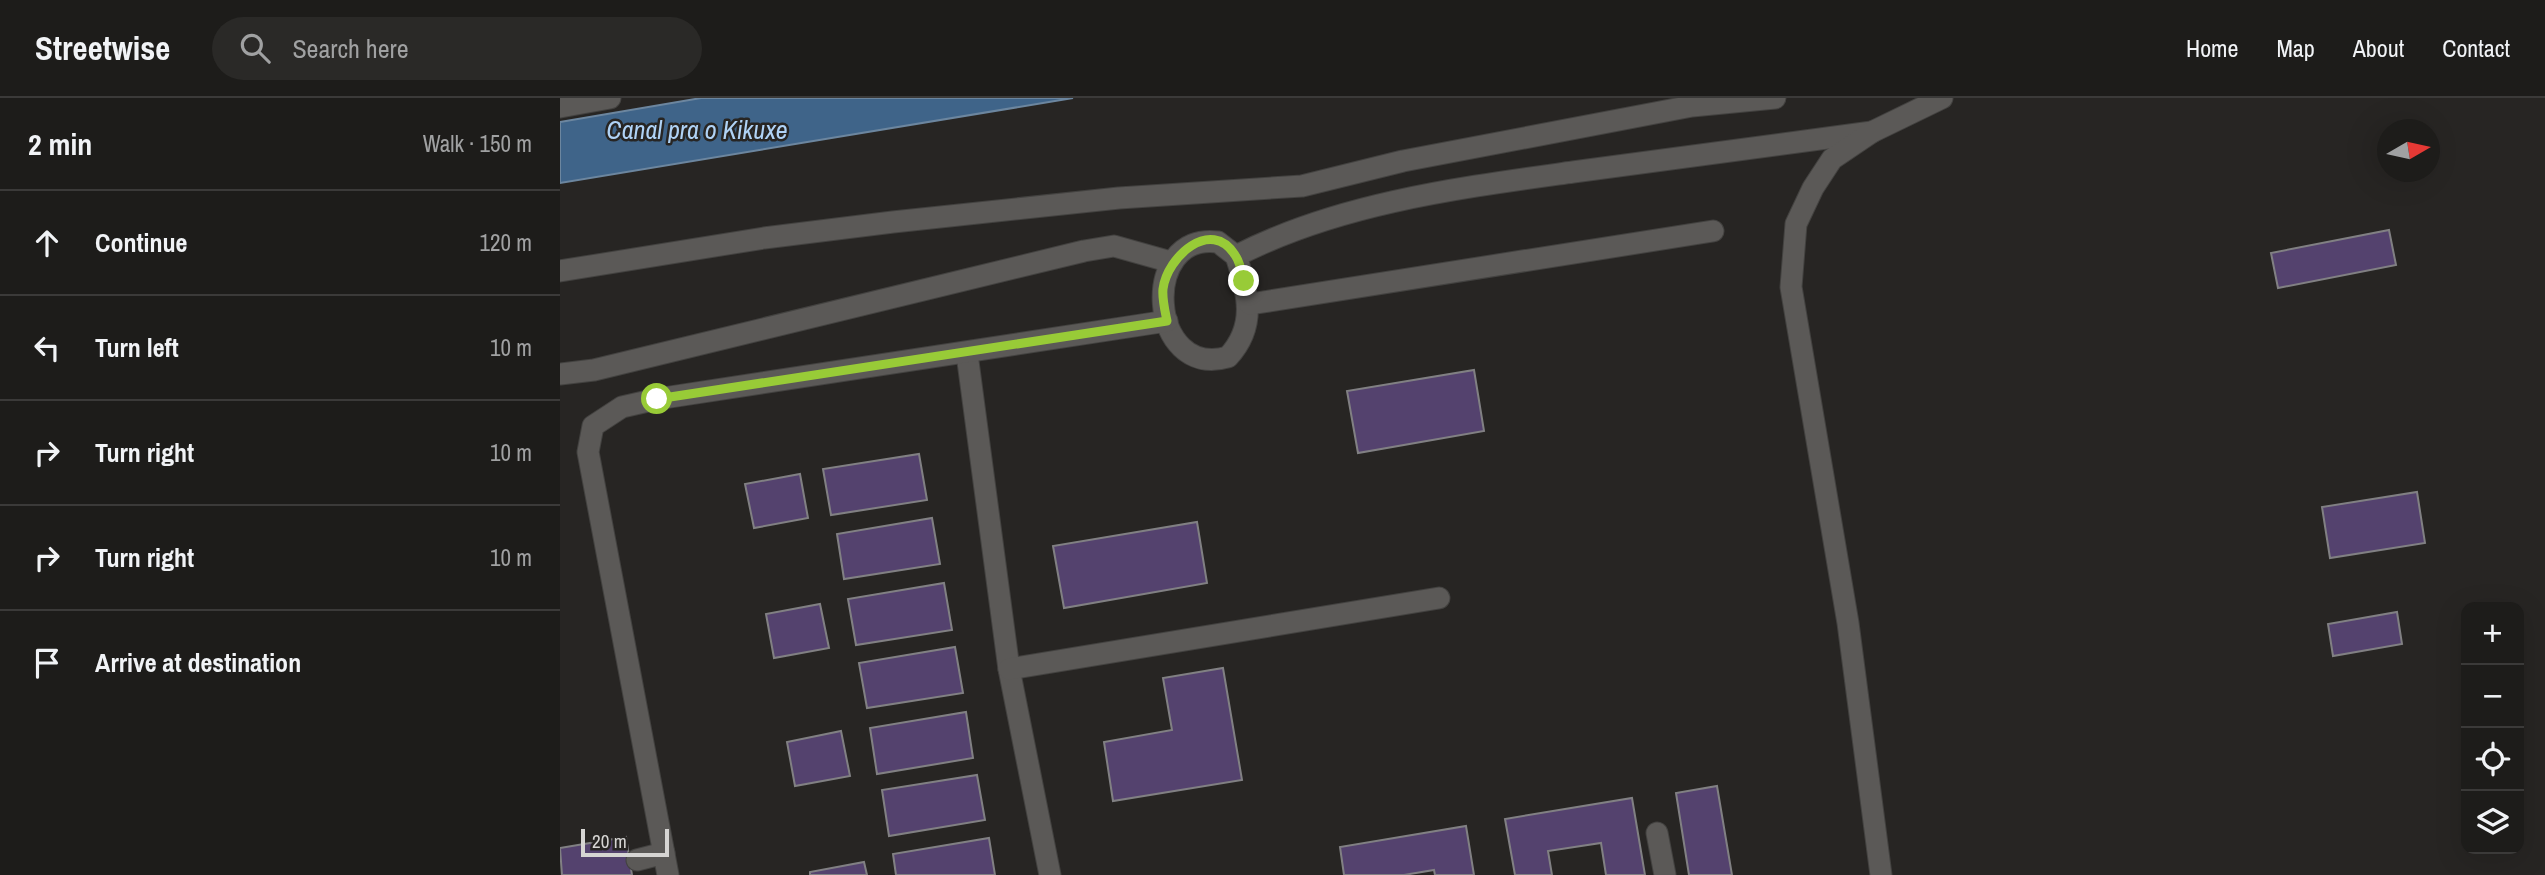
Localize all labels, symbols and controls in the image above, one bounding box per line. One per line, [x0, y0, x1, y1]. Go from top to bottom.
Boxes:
search box [212, 17, 702, 80]
text: Streetwise [35, 26, 170, 70]
icon: search [236, 29, 274, 67]
text: Search here [292, 31, 409, 66]
text: Home [2186, 32, 2238, 64]
text: Map [2276, 32, 2315, 64]
text: About [2353, 32, 2404, 64]
text: Contact [2442, 32, 2510, 64]
water label: Canal pra o Kikuxe [606, 112, 788, 147]
north arrow [2377, 119, 2440, 182]
text: 2 min [28, 124, 92, 164]
text: Walk · 150 m [423, 128, 532, 159]
icon: ahead [28, 224, 66, 262]
text: Continue [95, 225, 187, 260]
text: 120 m [480, 227, 532, 258]
route end [1228, 265, 1259, 296]
icon: left [28, 329, 66, 367]
text: Turn left [95, 330, 179, 365]
text: 10 m [490, 332, 532, 363]
route start [641, 383, 672, 414]
icon: right [28, 434, 66, 472]
text: Turn right [95, 435, 194, 470]
text: 10 m [490, 437, 532, 468]
icon: right [28, 539, 66, 577]
text: Turn right [95, 540, 194, 575]
text: 10 m [490, 542, 532, 573]
map controls [2461, 602, 2524, 854]
button: + [2461, 602, 2524, 665]
icon: arrive [28, 644, 66, 682]
text: Arrive at destination [95, 645, 301, 680]
button: − [2461, 665, 2524, 728]
button: locate [2461, 728, 2524, 791]
button: layers [2461, 791, 2524, 854]
scale bar [581, 826, 668, 858]
text: 20 m [592, 828, 627, 854]

